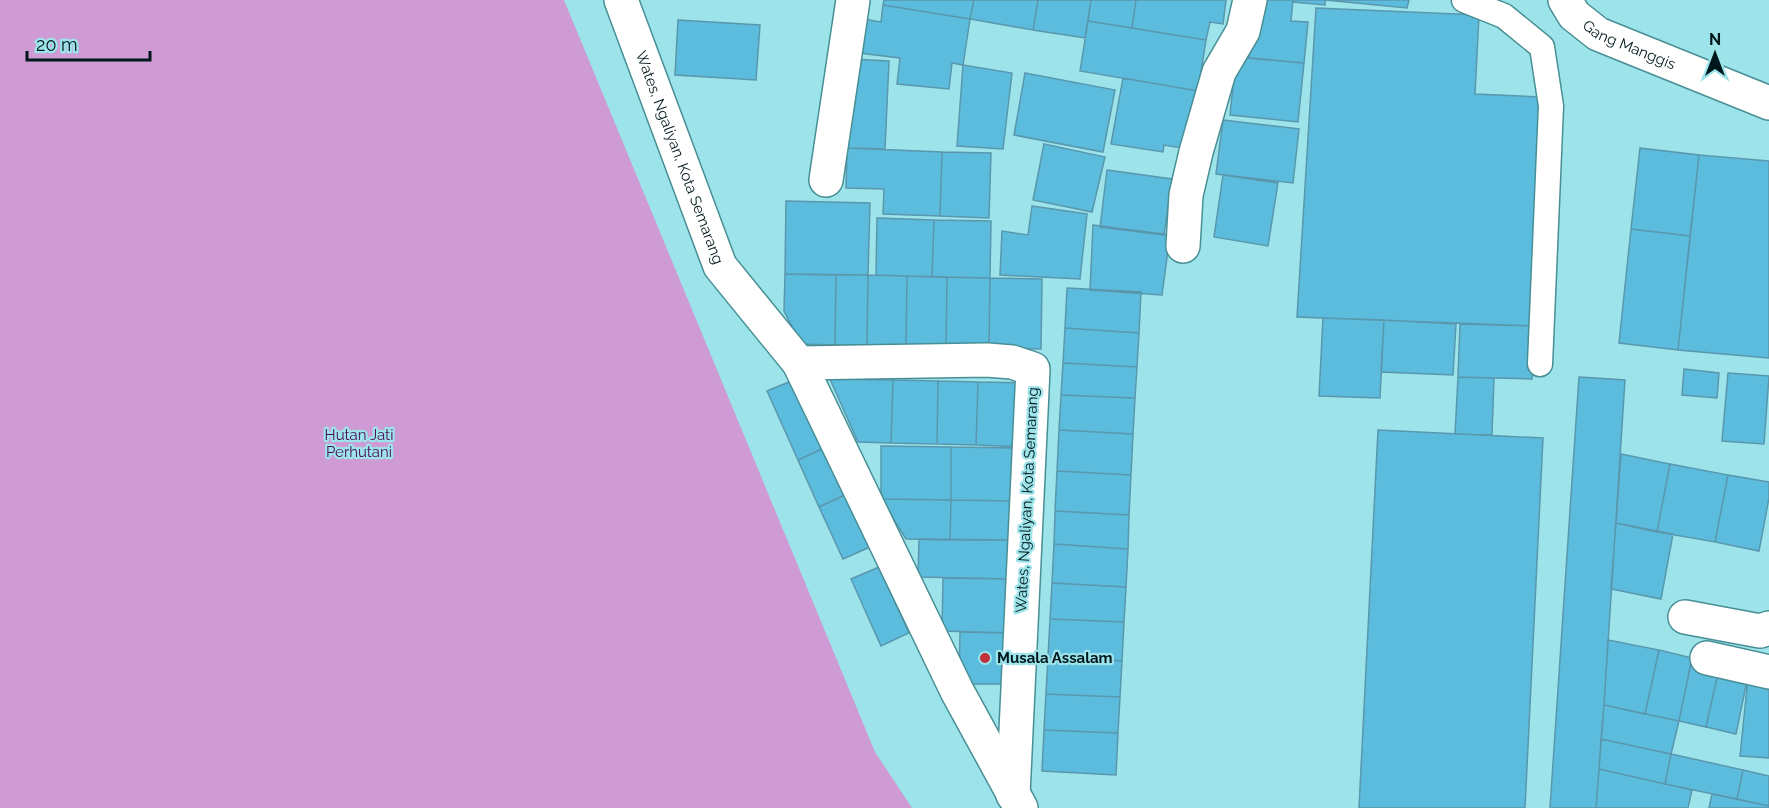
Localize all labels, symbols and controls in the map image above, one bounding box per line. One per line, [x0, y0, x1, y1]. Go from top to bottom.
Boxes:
street label: Gang Manggis [1579, 16, 1678, 73]
scale bar [27, 24, 150, 62]
north arrow [1685, 24, 1745, 84]
text: N [1709, 30, 1721, 49]
text: 20 m [36, 34, 78, 55]
street label: Wates, Ngaliyan, Kota Semarang [632, 48, 727, 267]
street label: Wates, Ngaliyan, Kota Semarang [1012, 387, 1042, 613]
park label: Hutan Jati Perhutani [325, 426, 393, 461]
place label: Musala Assalam [997, 649, 1113, 667]
marker: Musala Assalam [978, 651, 992, 665]

